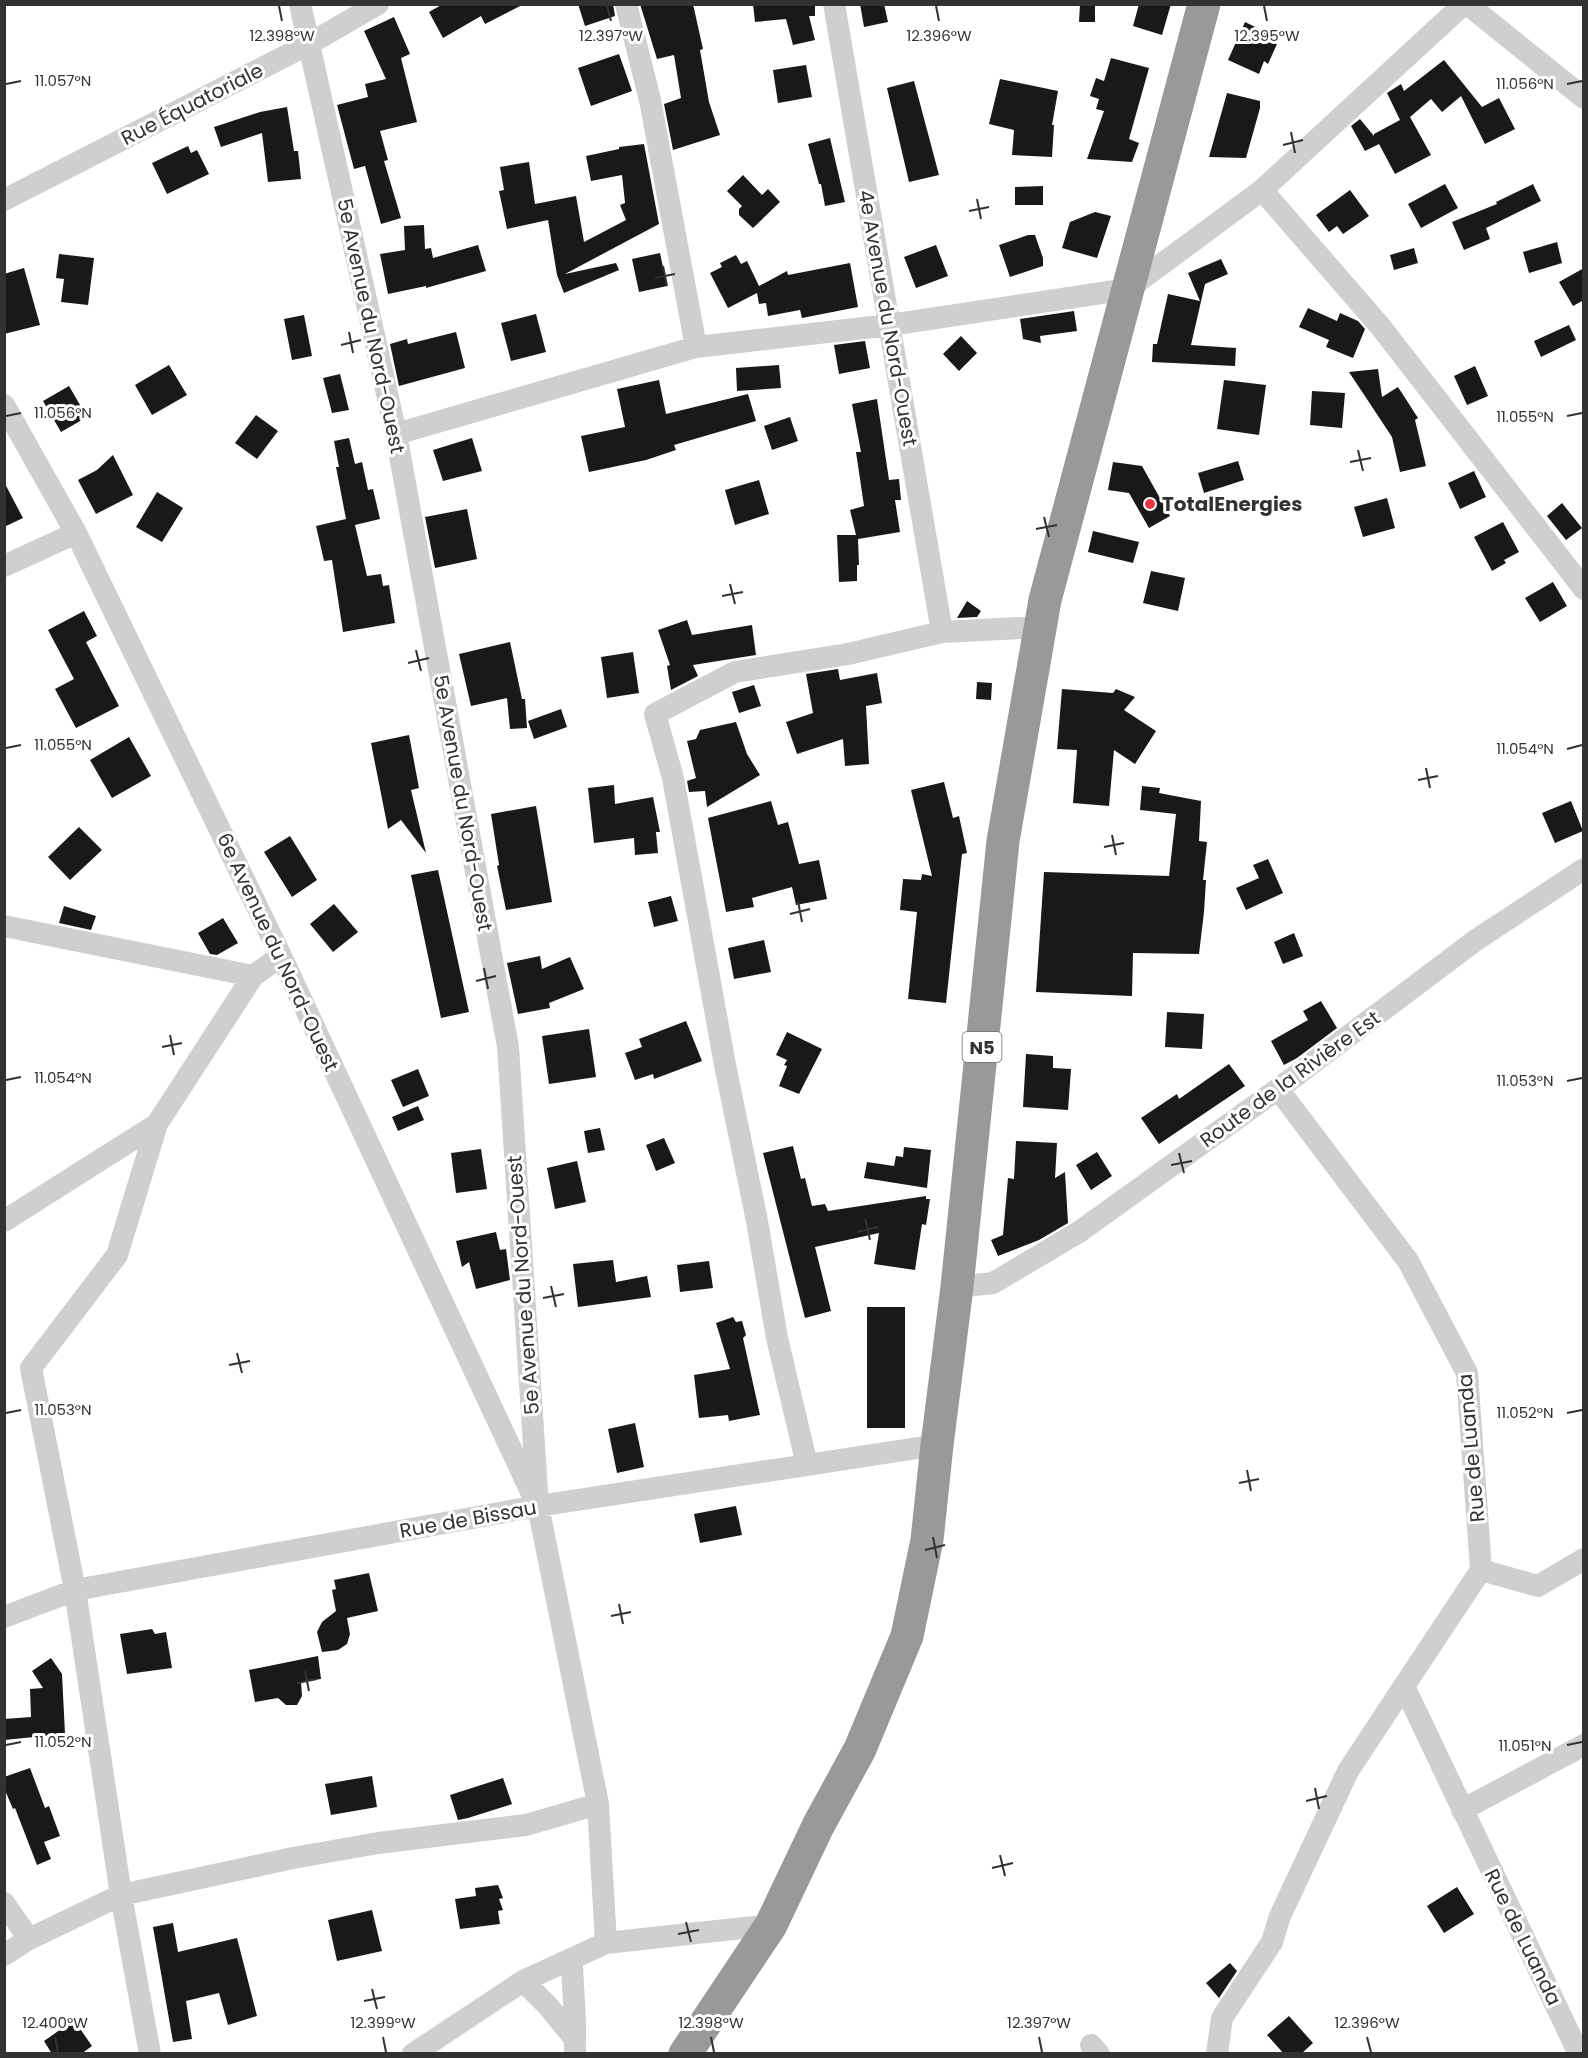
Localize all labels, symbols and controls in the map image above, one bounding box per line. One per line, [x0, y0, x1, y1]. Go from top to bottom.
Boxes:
text: 12.398°W [249, 25, 315, 46]
text: 12.397°W [579, 25, 643, 46]
text: 12.396°W [906, 25, 972, 46]
text: 12.395°W [1234, 25, 1300, 46]
street label: Rue Équatoriale [116, 56, 268, 152]
text: 11.057°N [35, 70, 91, 91]
text: 11.056°N [1496, 73, 1554, 94]
street label: 4e Avenue du Nord-Ouest [852, 188, 924, 448]
street label: 5e Avenue du Nord-Ouest [330, 196, 412, 456]
text: 11.056°N [34, 402, 92, 423]
text: 11.055°N [1496, 406, 1554, 427]
place label: TotalEnergies [1162, 490, 1302, 518]
marker: TotalEnergies [1143, 497, 1157, 511]
street label: 5e Avenue du Nord-Ouest [427, 673, 499, 933]
text: 11.055°N [34, 734, 92, 755]
text: 11.054°N [1496, 738, 1554, 759]
street label: 6e Avenue du Nord-Ouest [210, 828, 346, 1076]
street label: Route de la Rivière Est [1194, 1004, 1386, 1154]
road number: N5 [962, 1032, 1002, 1062]
text: 11.054°N [34, 1067, 92, 1088]
text: 11.053°N [1496, 1070, 1554, 1091]
street label: 5e Avenue du Nord-Ouest [500, 1154, 546, 1416]
street label: Rue de Luanda [1451, 1373, 1491, 1523]
text: 11.053°N [34, 1399, 92, 1420]
text: 11.052°N [1497, 1402, 1553, 1423]
street label: Rue de Bissau [397, 1493, 539, 1545]
text: 11.052°N [35, 1731, 91, 1752]
text: 11.051°N [1498, 1735, 1552, 1756]
street label: Rue de Luanda [1478, 1864, 1568, 2010]
text: 12.400°W [22, 2012, 88, 2033]
text: 12.399°W [350, 2012, 416, 2033]
text: 12.398°W [678, 2012, 744, 2033]
text: 12.397°W [1007, 2012, 1071, 2033]
text: 12.396°W [1334, 2012, 1400, 2033]

